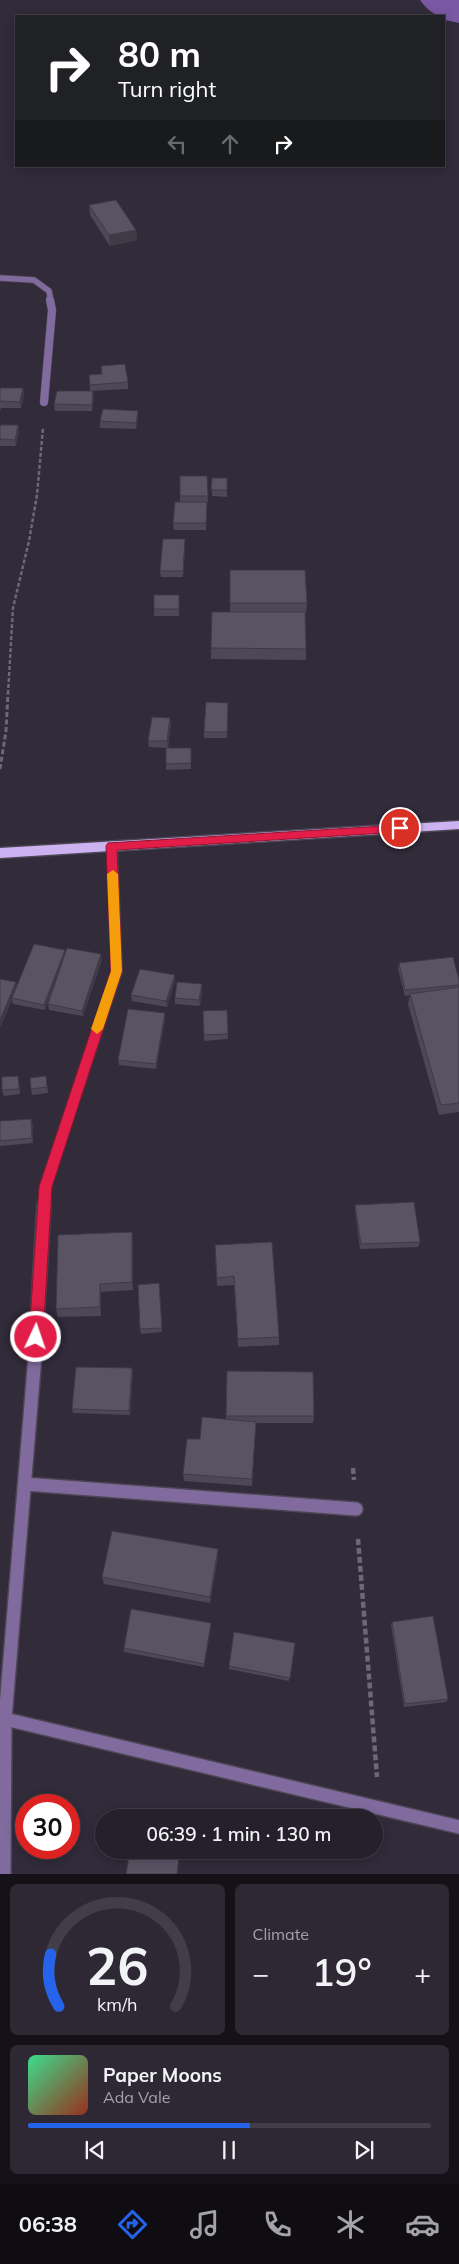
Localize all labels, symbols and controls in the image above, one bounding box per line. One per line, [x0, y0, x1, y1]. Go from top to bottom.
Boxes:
text: 80 m [118, 32, 201, 76]
icon: right [35, 35, 100, 100]
text: Turn right [118, 75, 216, 103]
icon: left [163, 130, 191, 158]
icon: ahead [216, 130, 244, 158]
icon: right [269, 130, 297, 158]
pin [379, 807, 421, 849]
icon: arrive [386, 814, 414, 842]
position arrow [9, 1310, 61, 1362]
speed limit sign: 30 [15, 1794, 80, 1859]
text: 06:39 · 1 min · 130 m [146, 1822, 332, 1846]
text: Climate [253, 1924, 309, 1944]
text: 26 [86, 1933, 148, 1998]
text: 19° [312, 1948, 372, 1996]
text: − [253, 1956, 269, 1991]
text: + [414, 1956, 431, 1991]
text: km/h [97, 1993, 137, 2015]
text: Paper Moons [103, 2063, 222, 2087]
text: Ada Vale [103, 2087, 170, 2107]
icon: previous [81, 2136, 109, 2164]
icon: pause [215, 2136, 243, 2164]
icon: next [350, 2136, 378, 2164]
icon: directions [115, 2207, 150, 2242]
icon: music [187, 2207, 222, 2242]
icon: phone [260, 2207, 295, 2242]
icon: climate [333, 2207, 368, 2242]
icon: car [405, 2207, 440, 2242]
text: 06:38 [19, 2210, 77, 2238]

